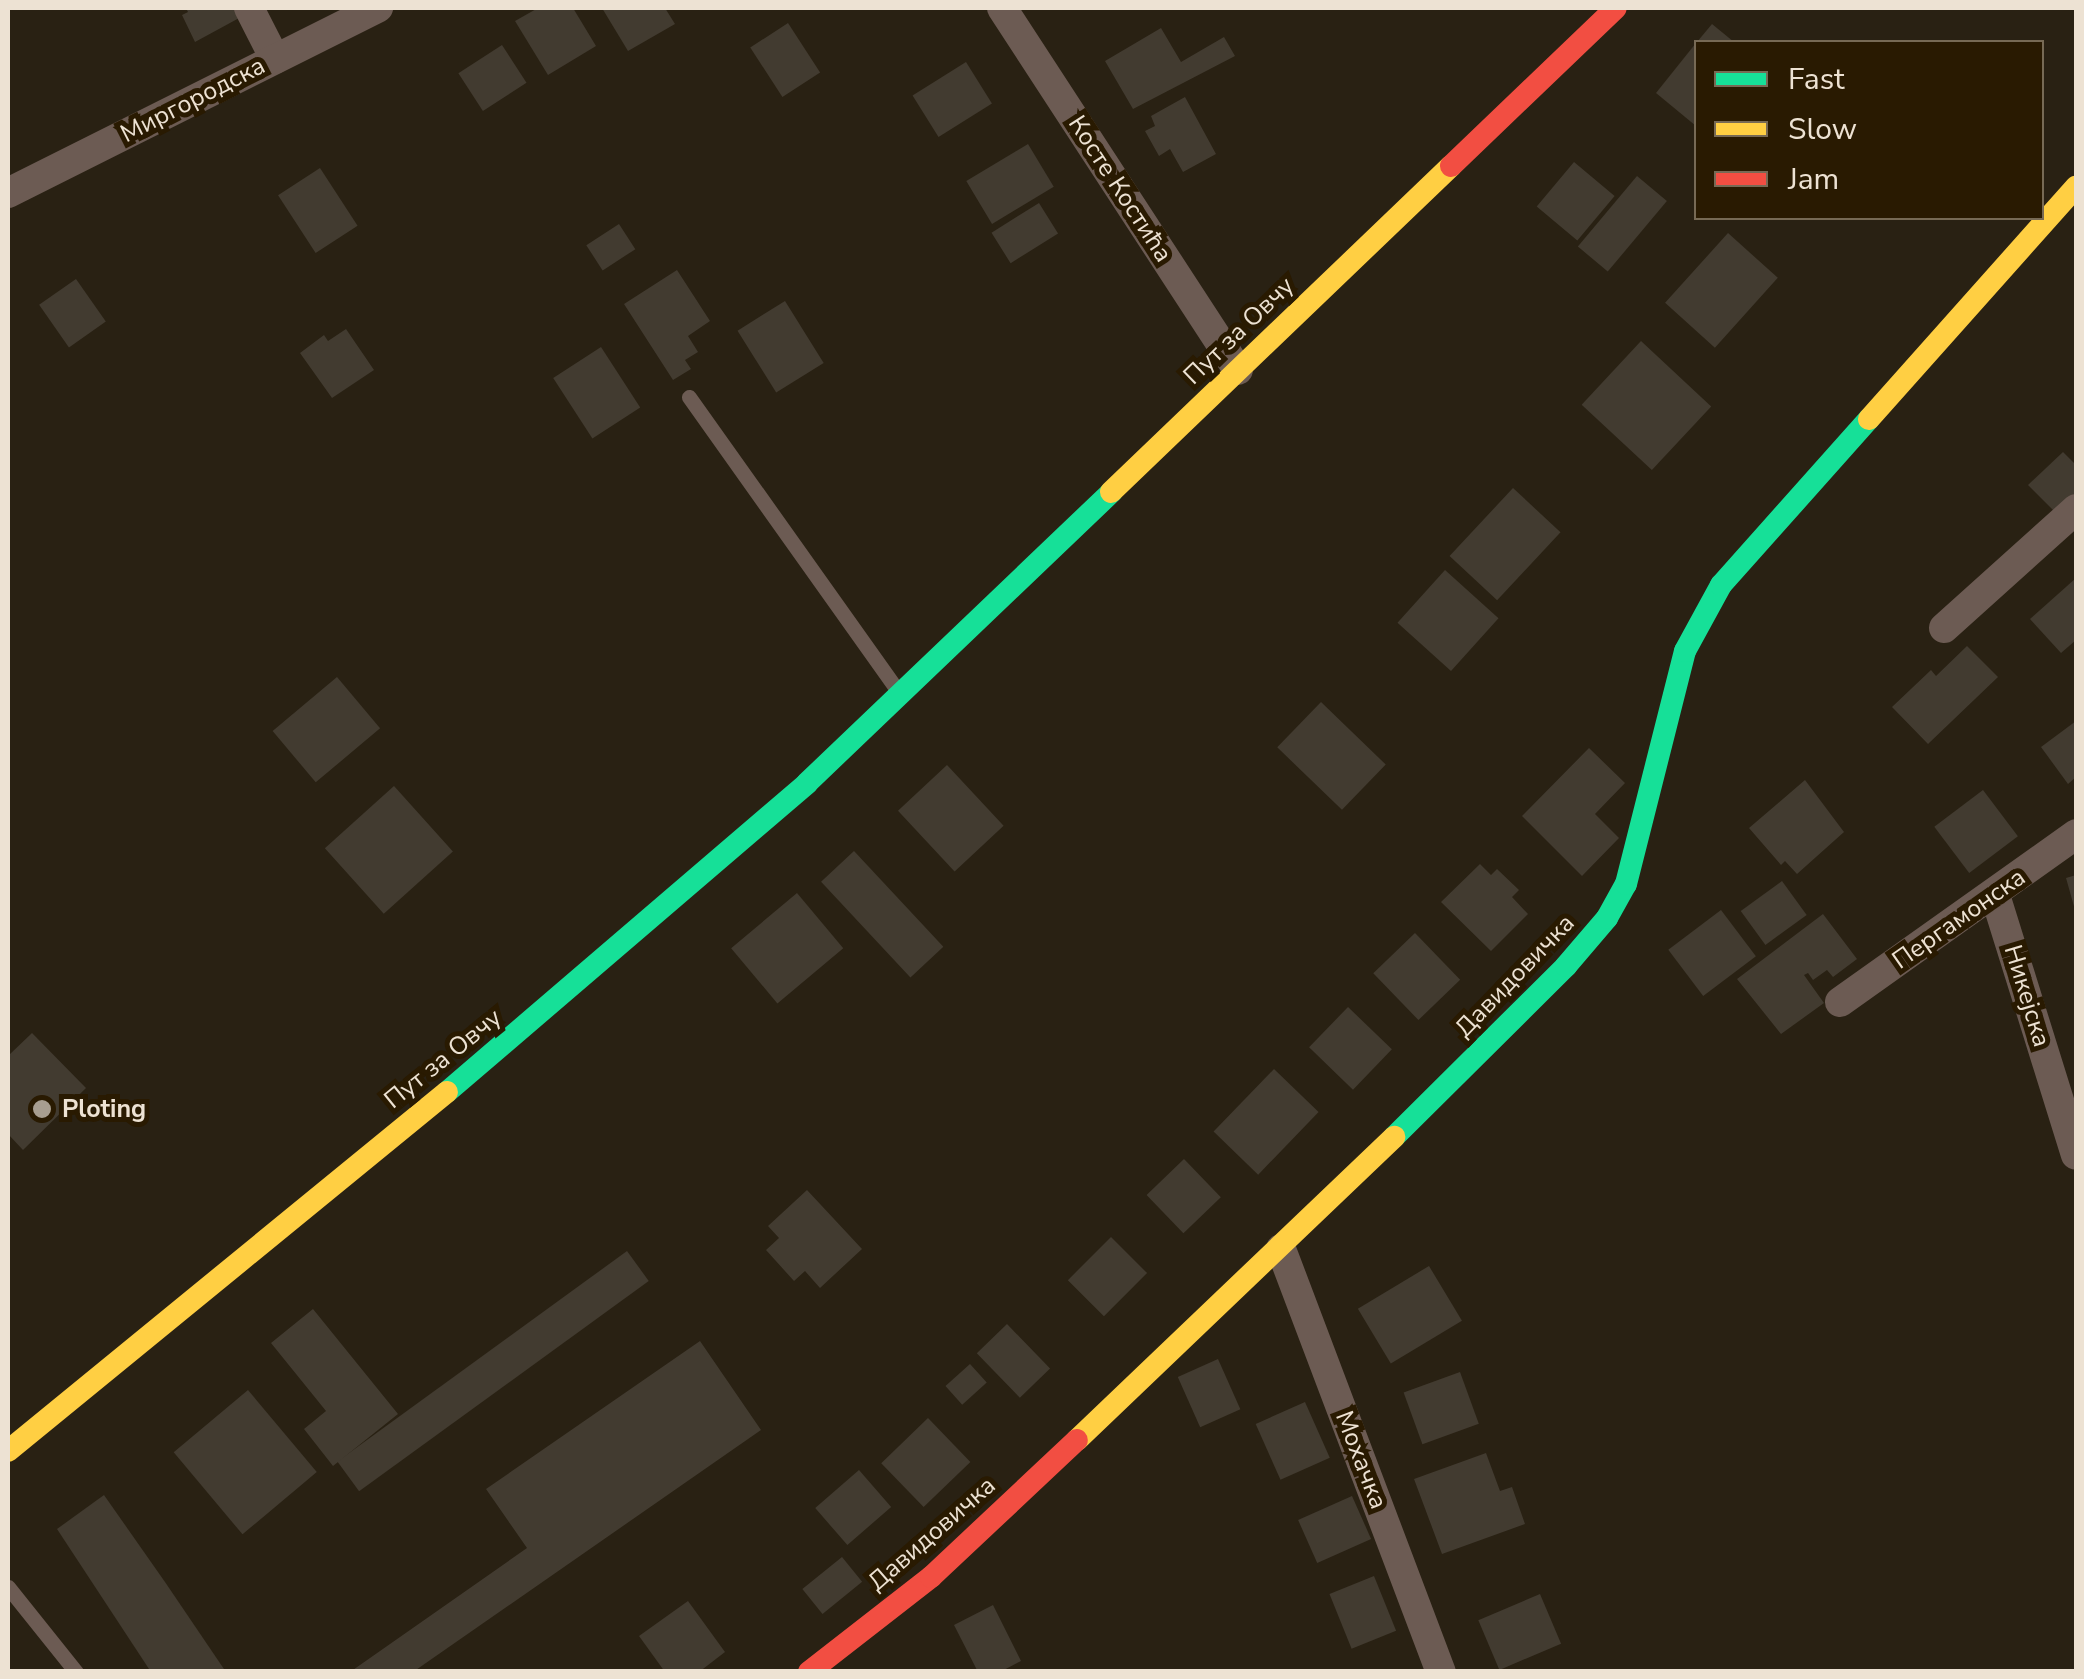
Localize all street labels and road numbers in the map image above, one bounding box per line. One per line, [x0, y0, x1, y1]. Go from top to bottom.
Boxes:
street label: Миргородска [116, 51, 270, 149]
street label: Косте Костића [1062, 110, 1178, 268]
street label: Пут за Овчу [1178, 271, 1300, 391]
street label: Пергамонска [1887, 862, 2031, 976]
street label: Давидовичка [1449, 908, 1581, 1044]
street label: Никејска [1997, 941, 2057, 1051]
street label: Пут за Овчу [378, 1003, 508, 1115]
street label: Мохачка [1329, 1407, 1393, 1513]
street label: Давидовичка [862, 1471, 1002, 1597]

